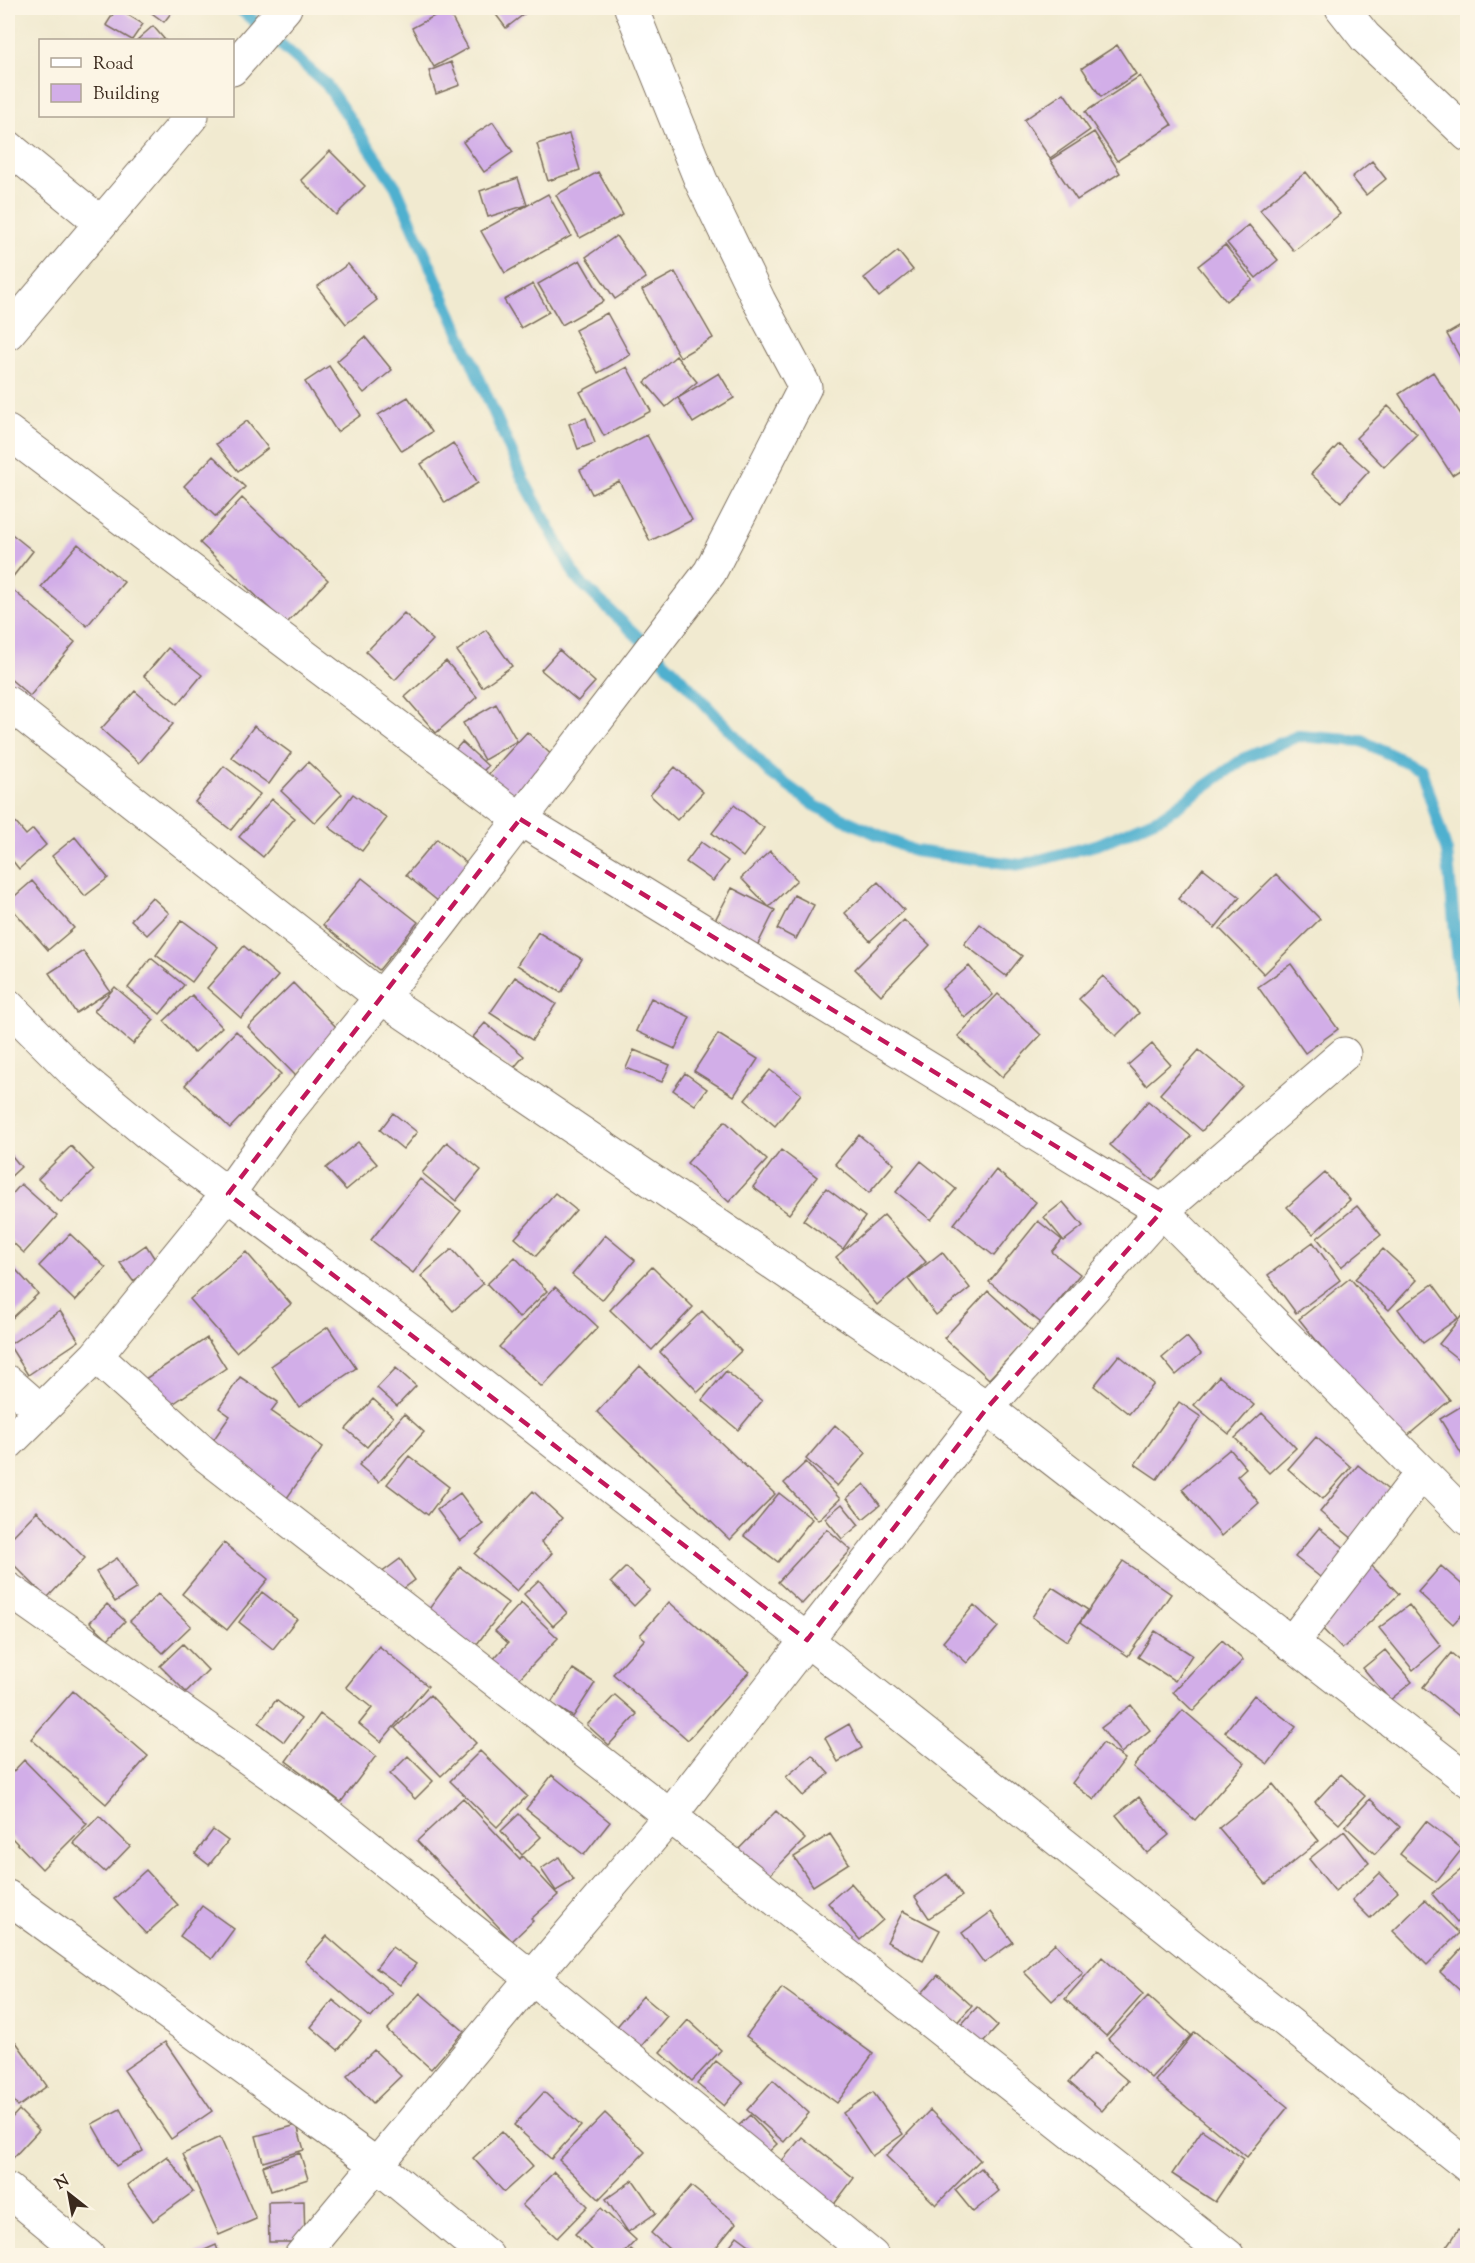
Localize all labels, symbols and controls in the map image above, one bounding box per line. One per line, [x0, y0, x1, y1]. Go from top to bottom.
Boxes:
legend [39, 39, 234, 117]
text: Road [93, 52, 133, 78]
text: Building [93, 82, 159, 108]
north arrow [39, 2164, 99, 2224]
text: N [51, 2170, 74, 2196]

